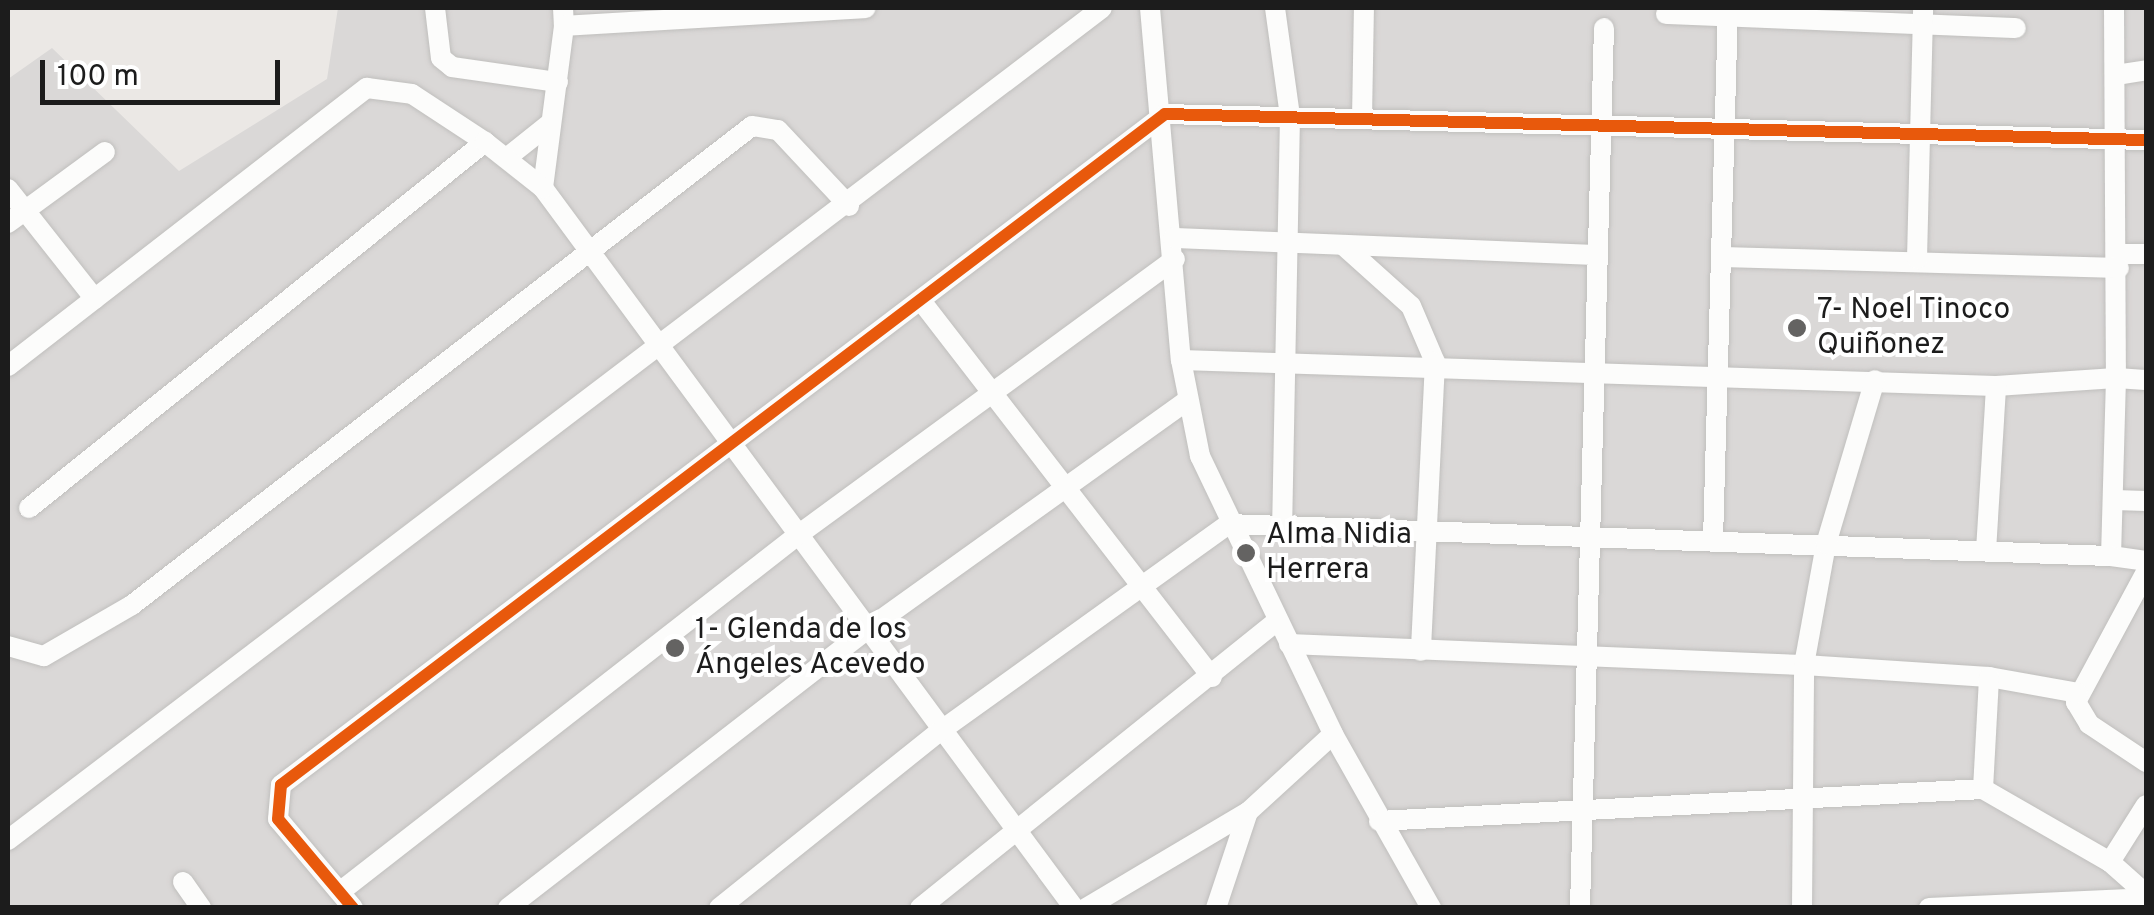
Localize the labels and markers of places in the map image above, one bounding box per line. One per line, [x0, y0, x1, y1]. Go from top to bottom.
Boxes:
place label: 7- Noel Tinoco Quiñonez [1817, 293, 2011, 364]
marker: 7- Noel Tinoco Quiñonez [1786, 317, 1808, 339]
place label: Alma Nidia Herrera [1266, 518, 1412, 588]
marker: Alma Nidia Herrera [1235, 542, 1257, 564]
place label: 1- Glenda de los Ángeles Acevedo [695, 613, 927, 684]
marker: 1- Glenda de los Ángeles Acevedo [664, 637, 686, 659]

